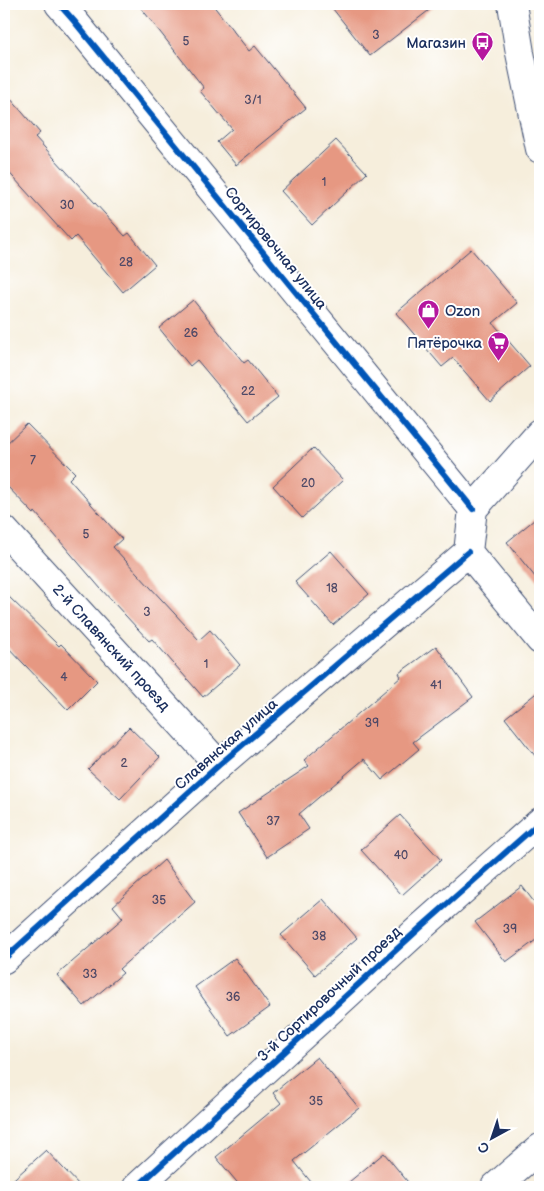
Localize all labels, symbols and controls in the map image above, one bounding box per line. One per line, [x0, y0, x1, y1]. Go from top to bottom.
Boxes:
house number: 3 [372, 28, 380, 43]
bus stop icon: Магазин [470, 31, 494, 62]
house number: 5 [183, 34, 190, 49]
place label: Магазин [406, 34, 466, 53]
house number: 3/1 [244, 93, 262, 108]
house number: 1 [322, 175, 326, 190]
street label: Сортировочная улица [220, 183, 331, 314]
house number: 30 [60, 198, 74, 213]
house number: 28 [119, 255, 133, 270]
shop icon: Ozon [417, 299, 441, 330]
place label: Ozon [445, 302, 480, 321]
house number: 26 [184, 326, 198, 341]
supermarket icon: Пятёрочка [486, 331, 510, 362]
place label: Пятёрочка [407, 334, 482, 353]
house number: 22 [241, 384, 255, 399]
house number: 7 [30, 453, 36, 468]
house number: 20 [301, 476, 315, 491]
house number: 5 [83, 527, 90, 542]
street label: 2-й Славянский проезд [48, 580, 174, 715]
house number: 18 [326, 581, 338, 596]
house number: 3 [143, 605, 151, 620]
house number: 1 [204, 657, 208, 672]
house number: 4 [60, 670, 68, 685]
house number: 41 [430, 678, 442, 693]
street label: Славянская улица [171, 694, 282, 794]
house number: 39 [365, 716, 379, 731]
house number: 2 [120, 756, 128, 771]
house number: 37 [266, 814, 280, 829]
house number: 40 [394, 848, 408, 863]
house number: 35 [152, 893, 166, 908]
house number: 39 [503, 922, 517, 937]
street label: 3-й Сортировочный проезд [253, 923, 405, 1066]
house number: 38 [312, 929, 326, 944]
house number: 33 [83, 967, 97, 982]
house number: 36 [226, 990, 240, 1005]
house number: 35 [309, 1094, 323, 1109]
north arrow [466, 1114, 516, 1164]
text: С [475, 1138, 493, 1157]

